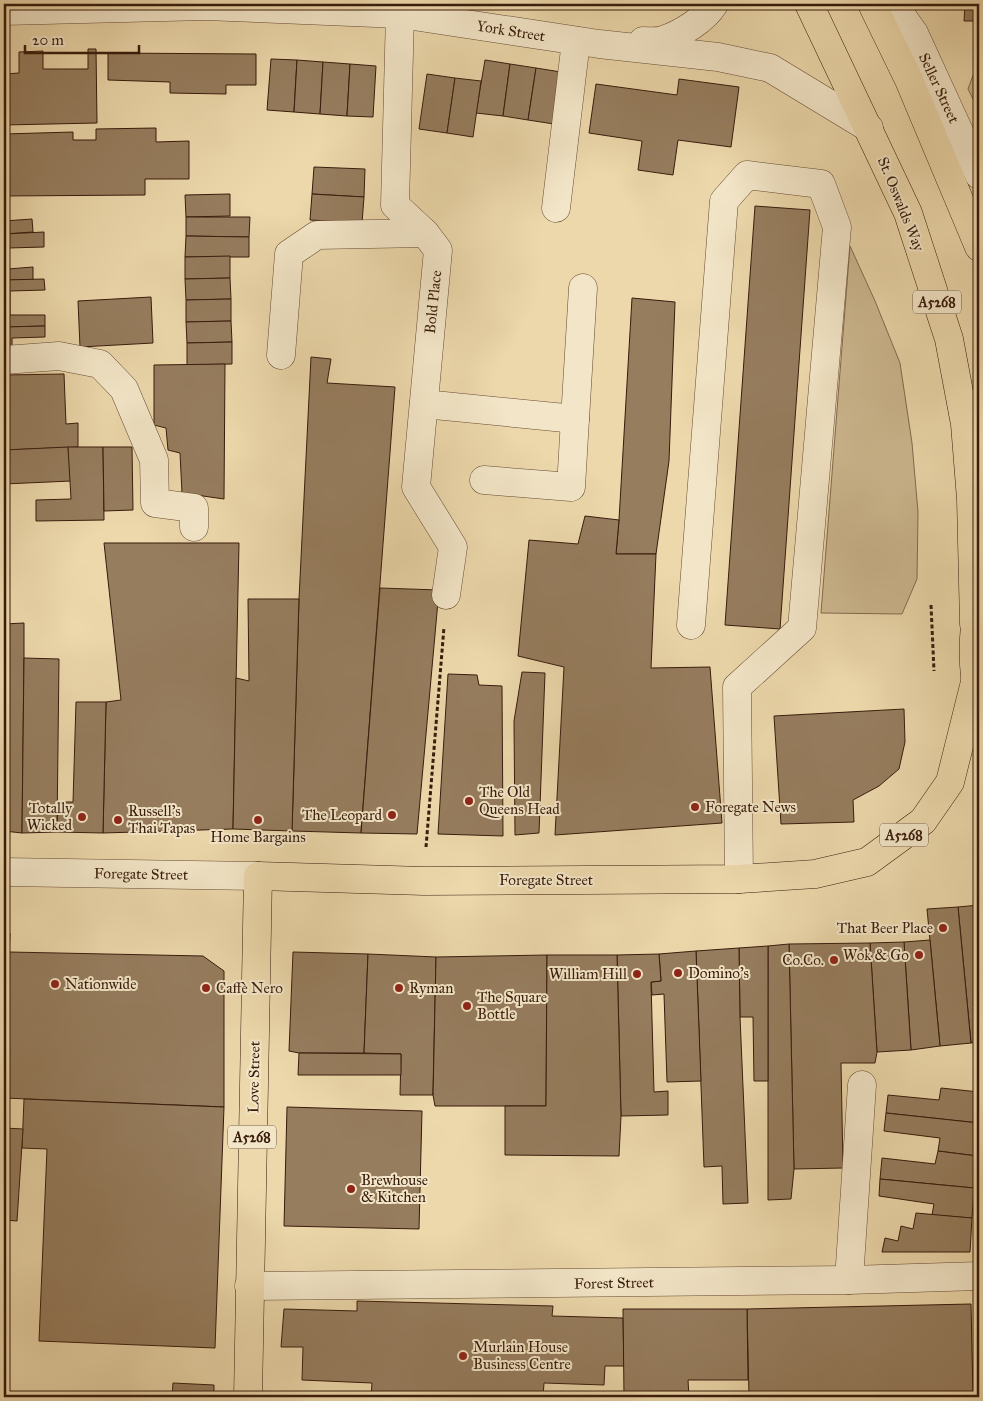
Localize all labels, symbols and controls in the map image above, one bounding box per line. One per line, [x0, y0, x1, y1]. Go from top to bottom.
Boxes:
street label: York Street [475, 17, 547, 45]
scale bar [25, 22, 139, 54]
text: 20 m [32, 31, 64, 49]
street label: Seller Street [915, 50, 963, 127]
street label: St. Oswalds Way [874, 154, 928, 255]
street label: Bold Place [421, 269, 445, 335]
road number: A5268 [913, 290, 961, 314]
place label: The Old Queens Head [479, 783, 560, 818]
marker: The Old Queens Head [463, 795, 475, 807]
place label: Foregate News [705, 798, 796, 816]
place label: Totally Wicked [27, 799, 73, 834]
marker: Foregate News [689, 801, 701, 813]
place label: Russell's Thai Tapas [128, 802, 195, 837]
place label: The Leopard [302, 806, 382, 824]
marker: The Leopard [386, 809, 398, 821]
marker: Totally Wicked [76, 811, 88, 823]
marker: Russell's Thai Tapas [112, 814, 124, 826]
marker: Home Bargains [252, 814, 264, 826]
road number: A5268 [880, 824, 928, 846]
place label: Home Bargains [210, 828, 306, 846]
street label: Foregate Street [94, 864, 189, 884]
street label: Foregate Street [499, 871, 594, 889]
place label: That Beer Place [837, 919, 933, 937]
marker: That Beer Place [937, 922, 949, 934]
place label: Wok & Go [843, 946, 909, 964]
marker: Wok & Go [913, 949, 925, 961]
place label: Co.Co. [782, 951, 824, 969]
marker: Co.Co. [828, 954, 840, 966]
place label: Domino's [688, 964, 749, 982]
place label: William Hill [549, 965, 628, 983]
marker: Domino's [672, 967, 684, 979]
marker: William Hill [631, 968, 643, 980]
place label: Nationwide [65, 975, 136, 993]
marker: Nationwide [49, 978, 61, 990]
place label: Caffè Nero [216, 979, 283, 997]
place label: Ryman [409, 979, 453, 997]
marker: Caffè Nero [200, 982, 212, 994]
marker: Ryman [393, 982, 405, 994]
place label: The Square Bottle [477, 988, 547, 1023]
marker: The Square Bottle [461, 1000, 473, 1012]
street label: Love Street [244, 1040, 264, 1113]
road number: A5268 [228, 1126, 276, 1148]
place label: Brewhouse & Kitchen [361, 1171, 428, 1206]
marker: Brewhouse & Kitchen [345, 1183, 357, 1195]
street label: Forest Street [574, 1273, 655, 1293]
place label: Murlain House Business Centre [473, 1338, 571, 1373]
marker: Murlain House Business Centre [457, 1350, 469, 1362]

